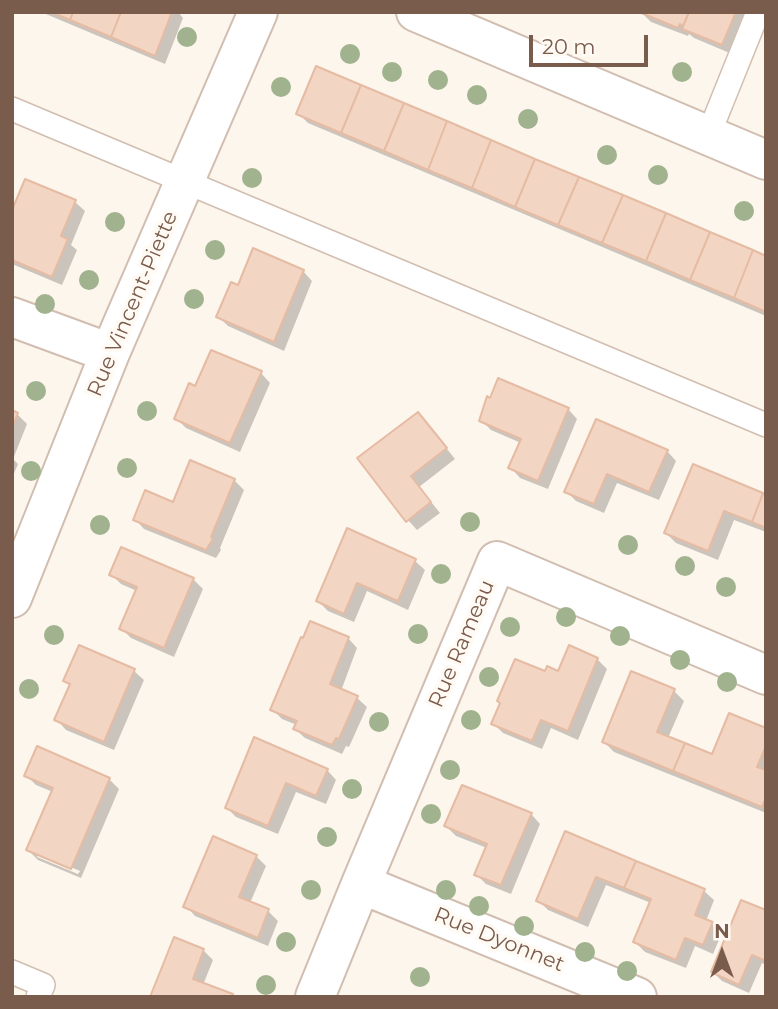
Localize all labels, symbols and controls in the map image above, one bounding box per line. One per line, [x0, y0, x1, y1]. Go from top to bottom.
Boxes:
scale bar [533, 21, 652, 65]
text: 20 m [542, 34, 596, 59]
street label: Rue Vincent-Piette [83, 208, 183, 400]
street label: Rue Rameau [424, 576, 500, 712]
street label: Rue Dyonnet [430, 902, 568, 978]
north arrow [687, 918, 757, 988]
text: N [714, 920, 730, 943]

